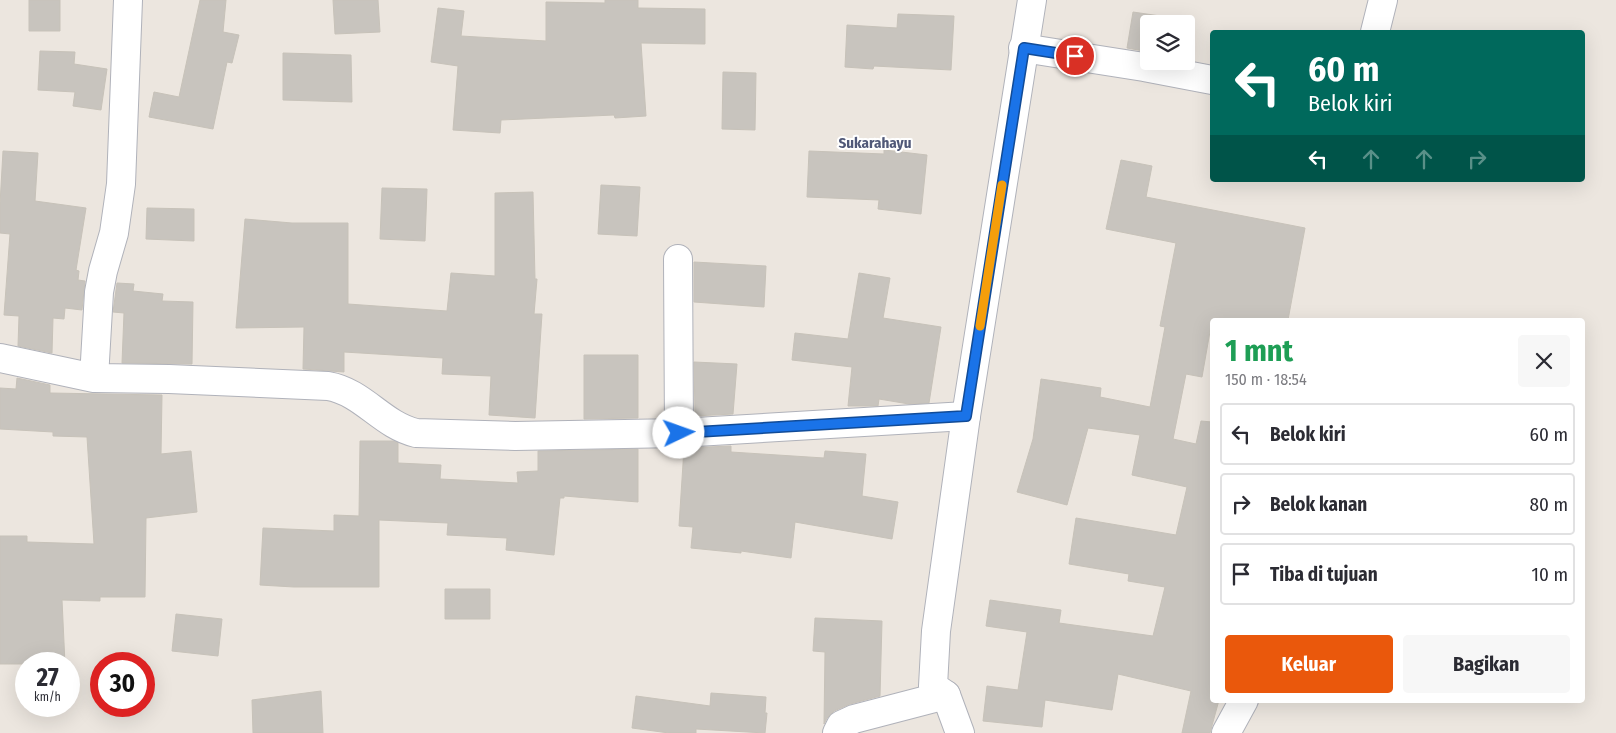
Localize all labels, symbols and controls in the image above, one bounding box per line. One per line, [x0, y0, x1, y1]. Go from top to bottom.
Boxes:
map controls [1140, 15, 1195, 70]
button: layers [1140, 15, 1195, 70]
pin [1054, 35, 1096, 77]
icon: arrive [1061, 42, 1089, 70]
text: 60 m [1308, 48, 1379, 90]
icon: left [1225, 50, 1290, 115]
text: Belok kiri [1308, 90, 1393, 117]
district label: Sukarahayu [839, 134, 911, 152]
icon: left [1304, 145, 1332, 173]
icon: ahead [1357, 145, 1385, 173]
icon: ahead [1410, 145, 1438, 173]
icon: right [1463, 145, 1491, 173]
text: 1 mnt [1225, 333, 1293, 369]
button: close [1518, 335, 1570, 387]
text: 150 m · 18:54 [1225, 370, 1307, 389]
position arrow [652, 406, 704, 458]
icon: left [1227, 420, 1255, 448]
text: Belok kiri [1270, 423, 1346, 446]
text: 60 m [1530, 423, 1568, 446]
icon: right [1227, 490, 1255, 518]
text: Belok kanan [1270, 493, 1367, 516]
text: 80 m [1530, 493, 1568, 516]
icon: arrive [1227, 560, 1255, 588]
text: Tiba di tujuan [1270, 563, 1378, 586]
text: 10 m [1532, 563, 1568, 586]
button: Keluar [1225, 635, 1393, 693]
button: Bagikan [1403, 635, 1570, 693]
speed limit sign: 30 [90, 652, 155, 717]
text: 27 [36, 663, 59, 693]
text: km/h [34, 690, 61, 704]

